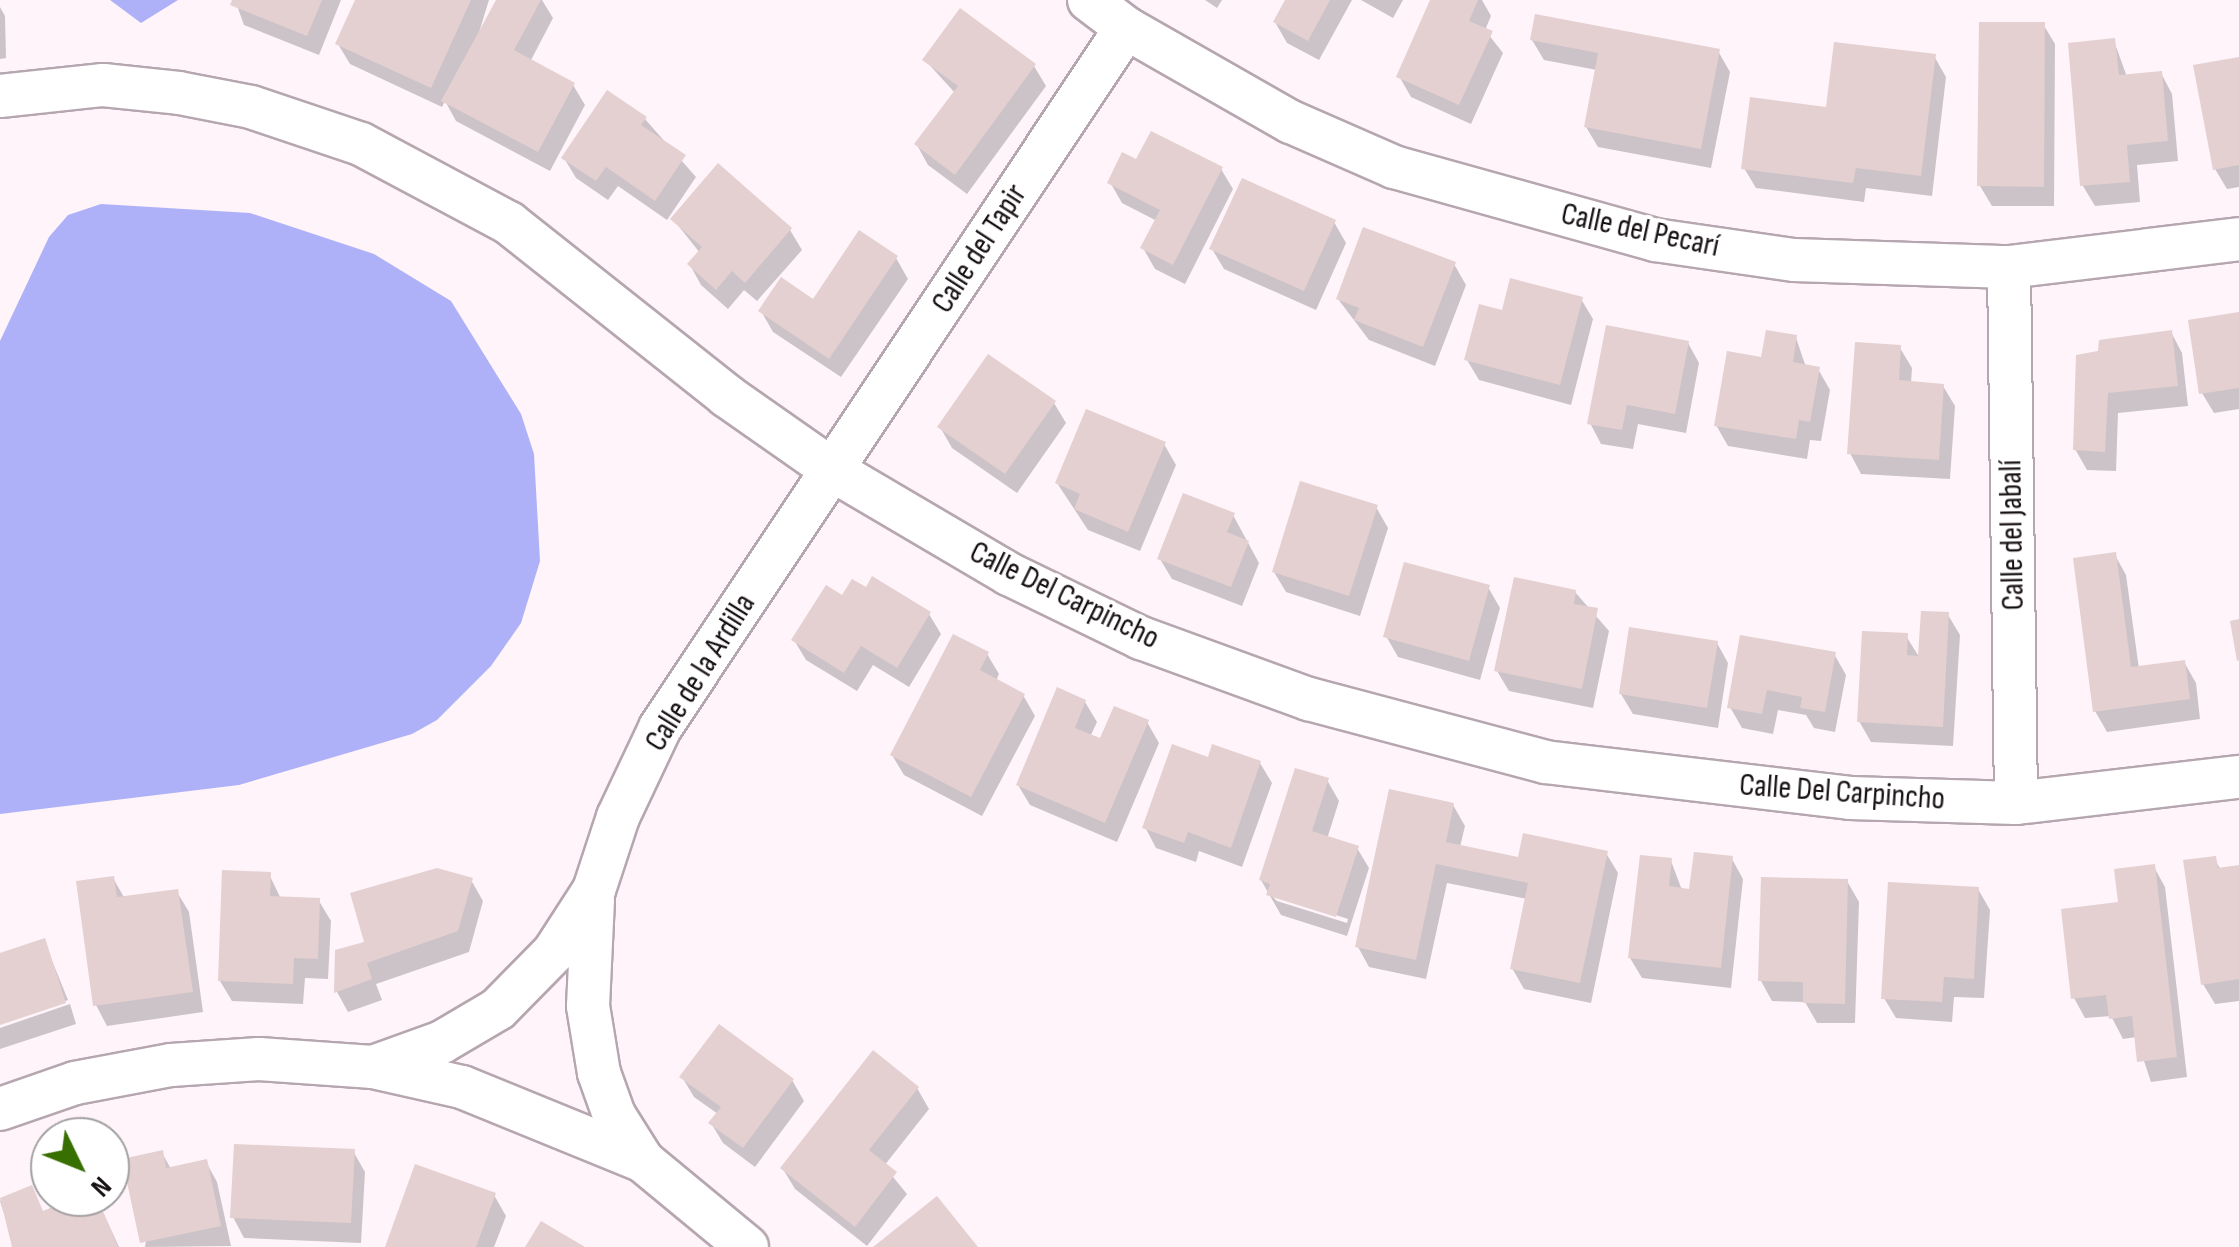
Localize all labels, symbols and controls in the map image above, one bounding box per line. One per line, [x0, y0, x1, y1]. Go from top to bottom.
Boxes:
street label: Calle del Tapir [924, 177, 1036, 321]
street label: Calle del Pecarí [1557, 196, 1723, 266]
street label: Calle del Jabalí [1992, 459, 2034, 611]
street label: Calle Del Carpincho [963, 534, 1165, 658]
street label: Calle de la Ardilla [637, 587, 765, 759]
street label: Calle Del Carpincho [1738, 767, 1946, 819]
north arrow [30, 1117, 130, 1217]
text: N [84, 1170, 118, 1203]

